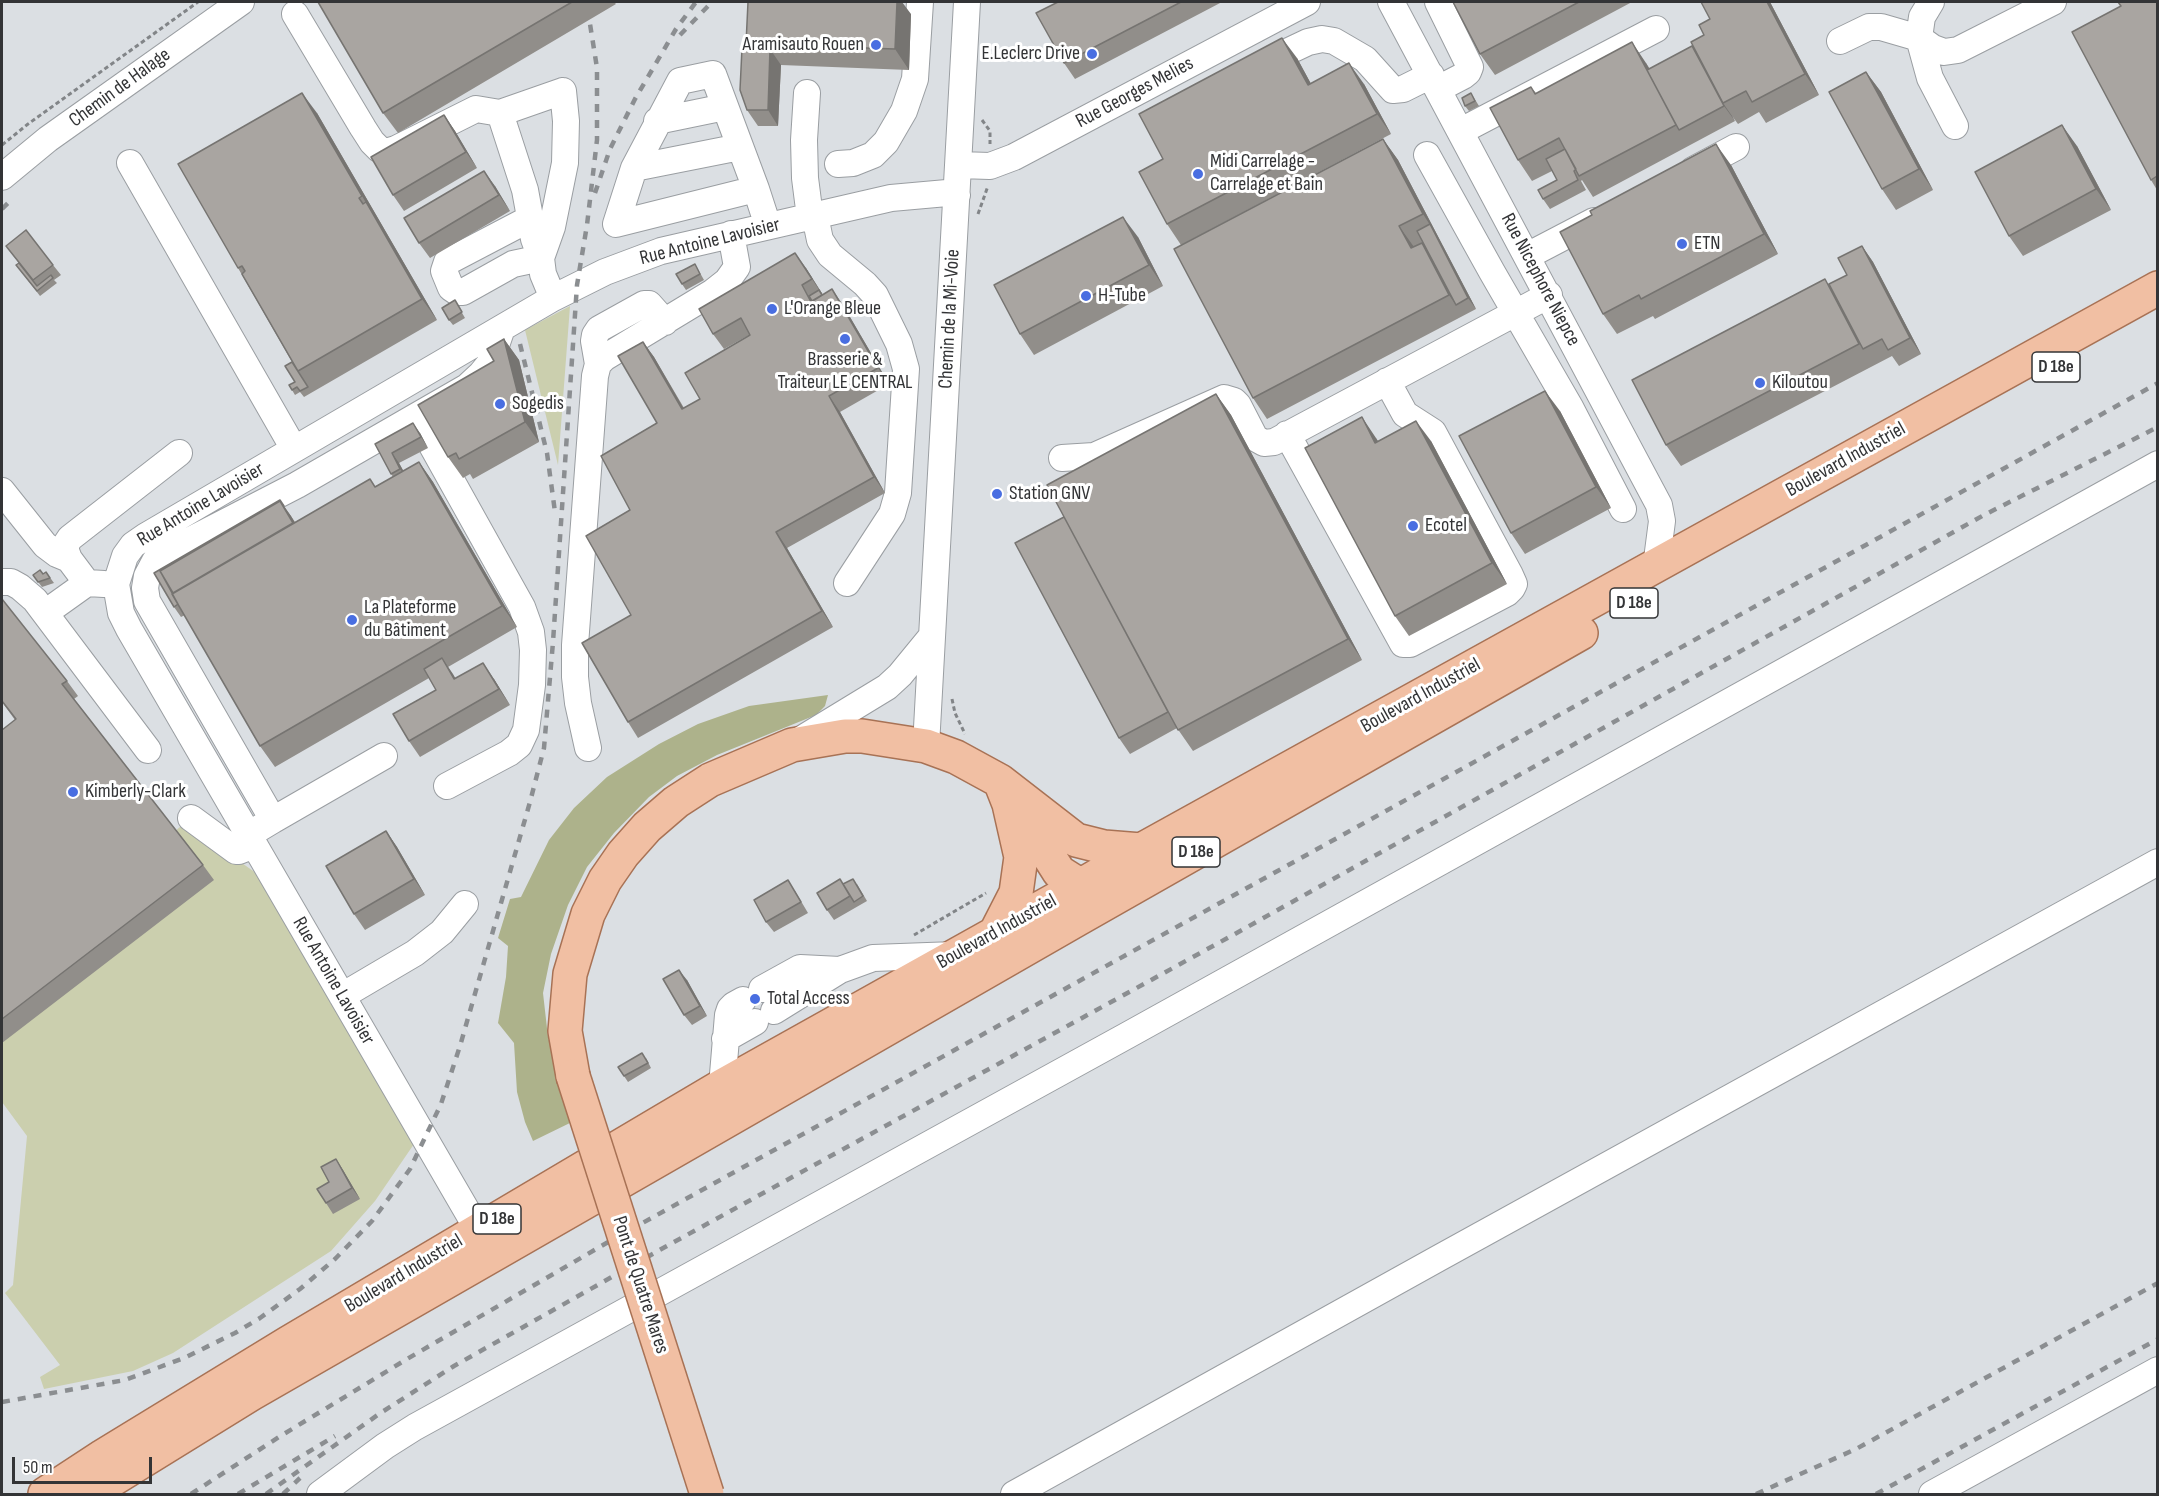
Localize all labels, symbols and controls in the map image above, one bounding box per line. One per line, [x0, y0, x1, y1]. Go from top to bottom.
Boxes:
place label: Aramisauto Rouen [743, 33, 864, 57]
marker: Aramisauto Rouen [869, 38, 883, 52]
place label: E.Leclerc Drive [981, 42, 1080, 66]
street label: Chemin de Halage [65, 43, 175, 133]
marker: E.Leclerc Drive [1085, 47, 1099, 61]
street label: Rue Georges Melies [1072, 52, 1198, 134]
place label: Midi Carrelage - Carrelage et Bain [1210, 150, 1323, 197]
marker: Midi Carrelage - Carrelage et Bain [1191, 167, 1205, 181]
street label: Rue Nicephore Niepce [1495, 210, 1585, 350]
street label: Rue Antoine Lavoisier [638, 213, 782, 271]
place label: ETN [1694, 232, 1721, 256]
marker: ETN [1675, 237, 1689, 251]
street label: Chemin de la Mi-Voie [934, 249, 966, 389]
place label: H-Tube [1098, 284, 1146, 308]
marker: H-Tube [1079, 289, 1093, 303]
place label: L'Orange Bleue [784, 297, 881, 321]
marker: L'Orange Bleue [765, 302, 779, 316]
marker: Brasserie & Traiteur LE CENTRAL [838, 332, 852, 346]
place label: Brasserie & Traiteur LE CENTRAL [778, 348, 912, 395]
road number: D 18e [2032, 352, 2080, 382]
place label: Kiloutou [1772, 371, 1828, 395]
marker: Kiloutou [1753, 376, 1767, 390]
place label: Sogedis [512, 392, 564, 416]
marker: Sogedis [493, 397, 507, 411]
street label: Boulevard Industriel [1782, 417, 1910, 503]
street label: Rue Antoine Lavoisier [133, 458, 269, 552]
place label: Station GNV [1009, 482, 1090, 506]
marker: Station GNV [990, 487, 1004, 501]
place label: Ecotel [1425, 514, 1467, 538]
marker: Ecotel [1406, 519, 1420, 533]
road number: D 18e [1610, 588, 1658, 618]
place label: La Plateforme du Bâtiment [364, 596, 456, 643]
marker: La Plateforme du Bâtiment [345, 613, 359, 627]
street label: Boulevard Industriel [1357, 653, 1485, 739]
place label: Kimberly-Clark [85, 780, 186, 804]
marker: Kimberly-Clark [66, 785, 80, 799]
road number: D 18e [1172, 837, 1220, 867]
street label: Boulevard Industriel [933, 889, 1061, 975]
street label: Rue Antoine Lavoisier [287, 913, 379, 1049]
place label: Total Access [767, 987, 850, 1011]
marker: Total Access [748, 992, 762, 1006]
road number: D 18e [473, 1204, 521, 1234]
street label: Pont de Quatre Mares [606, 1213, 674, 1357]
street label: Boulevard Industriel [341, 1229, 467, 1319]
scale bar [15, 1445, 154, 1483]
text: 50 m [23, 1457, 53, 1478]

